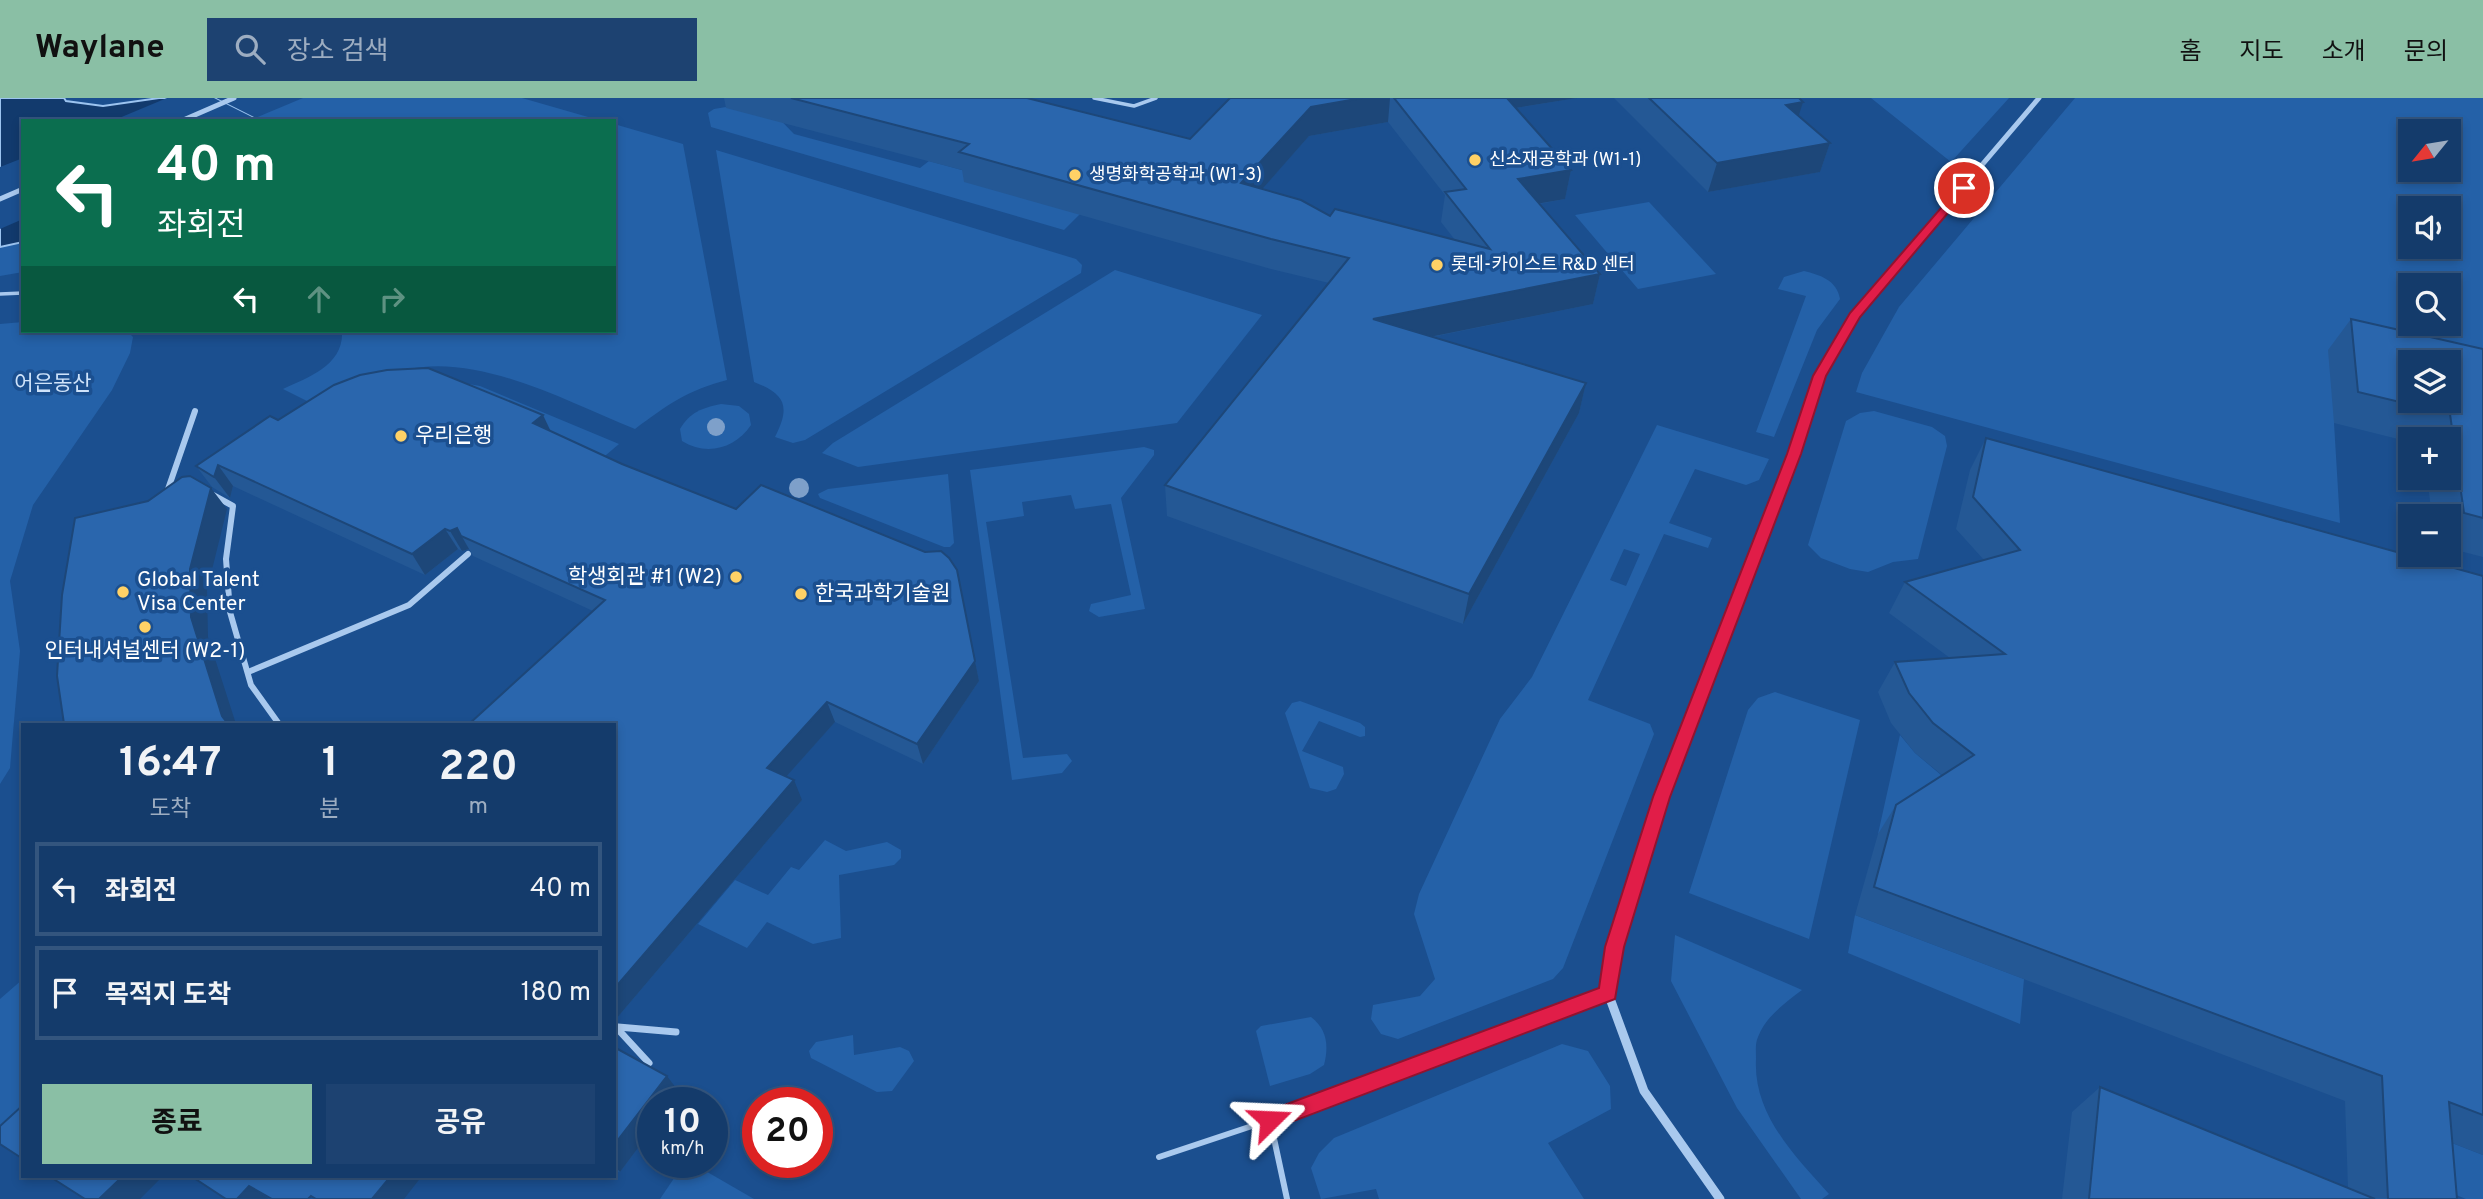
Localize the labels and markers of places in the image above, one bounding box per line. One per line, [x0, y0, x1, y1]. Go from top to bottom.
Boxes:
place label: 신소재공학과 (W1-1) [1489, 149, 1641, 172]
marker: 신소재공학과 (W1-1) [1467, 152, 1483, 168]
pin [1934, 158, 1994, 218]
place label: 생명화학공학과 (W1-3) [1089, 164, 1262, 187]
marker: 생명화학공학과 (W1-3) [1067, 167, 1083, 183]
place label: 롯데-카이스트 R&D 센터 [1451, 254, 1635, 277]
marker: 롯데-카이스트 R&D 센터 [1429, 257, 1445, 273]
place label: 우리은행 [415, 423, 492, 450]
marker: 우리은행 [393, 428, 409, 444]
place label: 학생회관 #1 (W2) [568, 564, 722, 591]
place label: Global Talent Visa Center [137, 567, 260, 618]
marker: 학생회관 #1 (W2) [728, 569, 744, 585]
place label: 한국과학기술원 [815, 581, 950, 608]
marker: Global Talent Visa Center [115, 584, 131, 600]
marker: 한국과학기술원 [793, 586, 809, 602]
marker: 인터내셔널센터 (W2-1) [137, 619, 153, 635]
place label: 인터내셔널센터 (W2-1) [44, 638, 246, 665]

